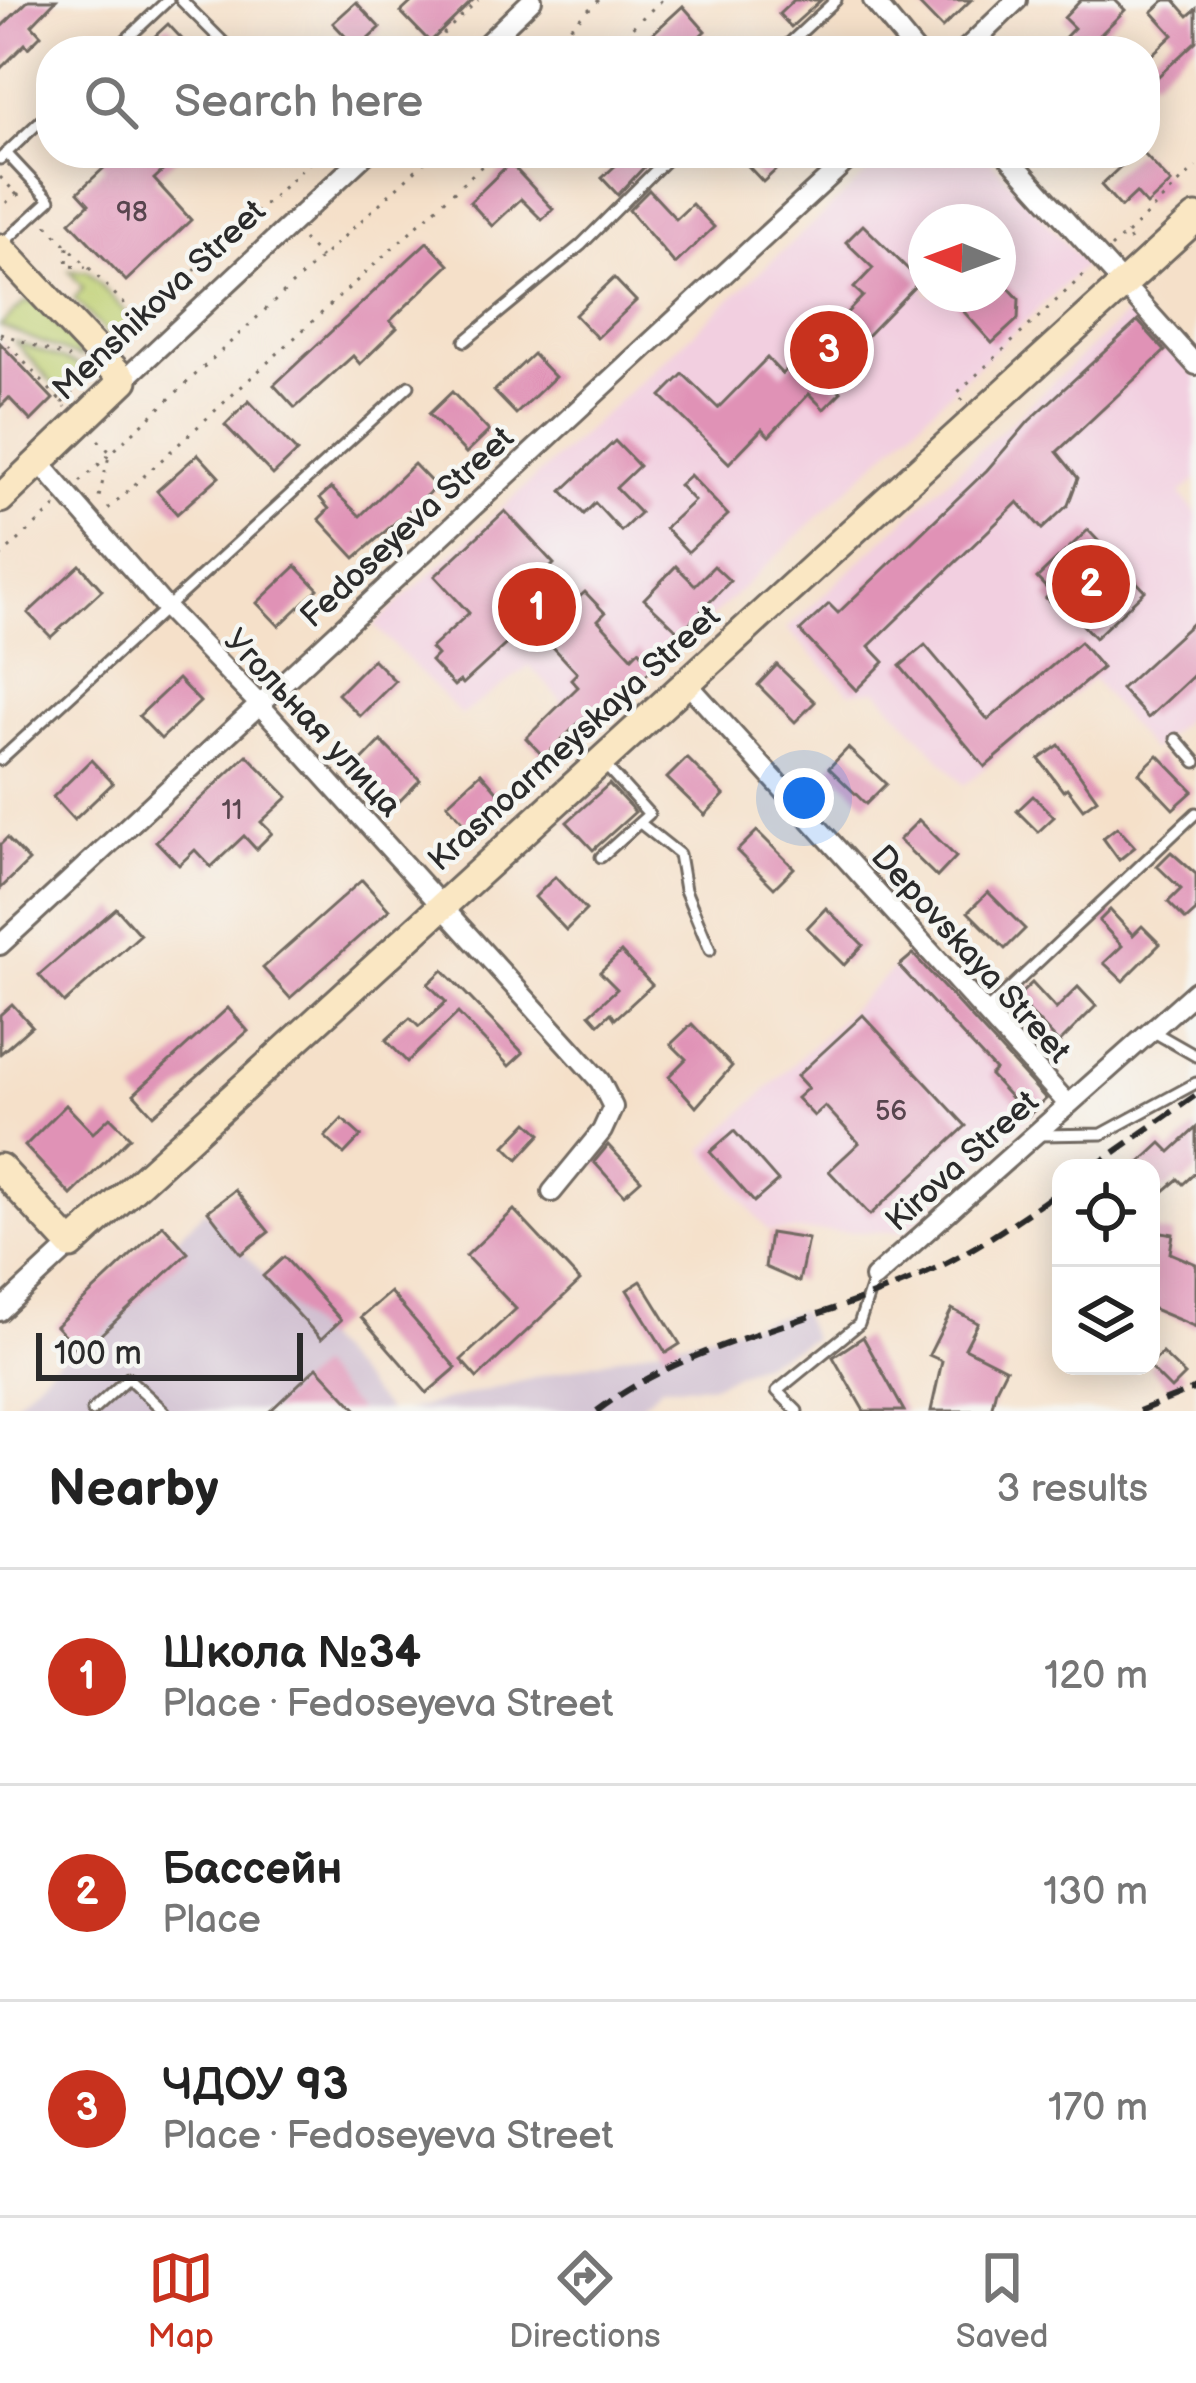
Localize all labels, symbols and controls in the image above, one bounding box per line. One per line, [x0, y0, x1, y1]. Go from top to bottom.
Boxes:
search box [36, 36, 1160, 168]
icon: search [78, 69, 144, 135]
text: Search here [174, 75, 423, 130]
street label: Menshikova Street [45, 192, 274, 409]
house number: 98 [116, 197, 148, 229]
north arrow [908, 204, 1016, 312]
pin: 3 [790, 305, 868, 395]
street label: Fedoseyeva Street [293, 418, 522, 636]
pin: 2 [1052, 539, 1130, 629]
pin: 1 [498, 562, 576, 652]
street label: Krasnoarmeyskaya Street [420, 597, 728, 880]
street label: Угольная улица [215, 621, 410, 826]
your location [774, 768, 834, 828]
house number: 11 [222, 795, 242, 827]
street label: Depovskaya Street [862, 837, 1079, 1071]
street label: Kirova Street [878, 1082, 1047, 1241]
house number: 56 [875, 1096, 907, 1128]
map controls [1052, 1159, 1160, 1375]
button: locate [1052, 1159, 1160, 1267]
button: layers [1052, 1267, 1160, 1375]
scale bar [36, 1327, 303, 1380]
text: 100 m [54, 1334, 142, 1374]
text: Nearby [48, 1459, 219, 1520]
text: 3 results [996, 1466, 1148, 1513]
text: Школа №34 [162, 1626, 421, 1681]
text: 1 [79, 1653, 95, 1700]
text: 120 m [1044, 1653, 1148, 1700]
text: Place · Fedoseyeva Street [162, 1681, 613, 1728]
text: Бассейн [162, 1842, 342, 1897]
text: 2 [75, 1869, 99, 1916]
text: 130 m [1043, 1869, 1148, 1916]
text: Place [162, 1897, 261, 1944]
text: ЧДОУ 93 [162, 2058, 348, 2113]
text: 3 [76, 2085, 98, 2132]
text: 170 m [1048, 2085, 1148, 2132]
text: Place · Fedoseyeva Street [162, 2113, 613, 2160]
tab: Map [148, 2245, 214, 2357]
tab: Directions [509, 2245, 661, 2357]
tab: Saved [956, 2245, 1048, 2357]

